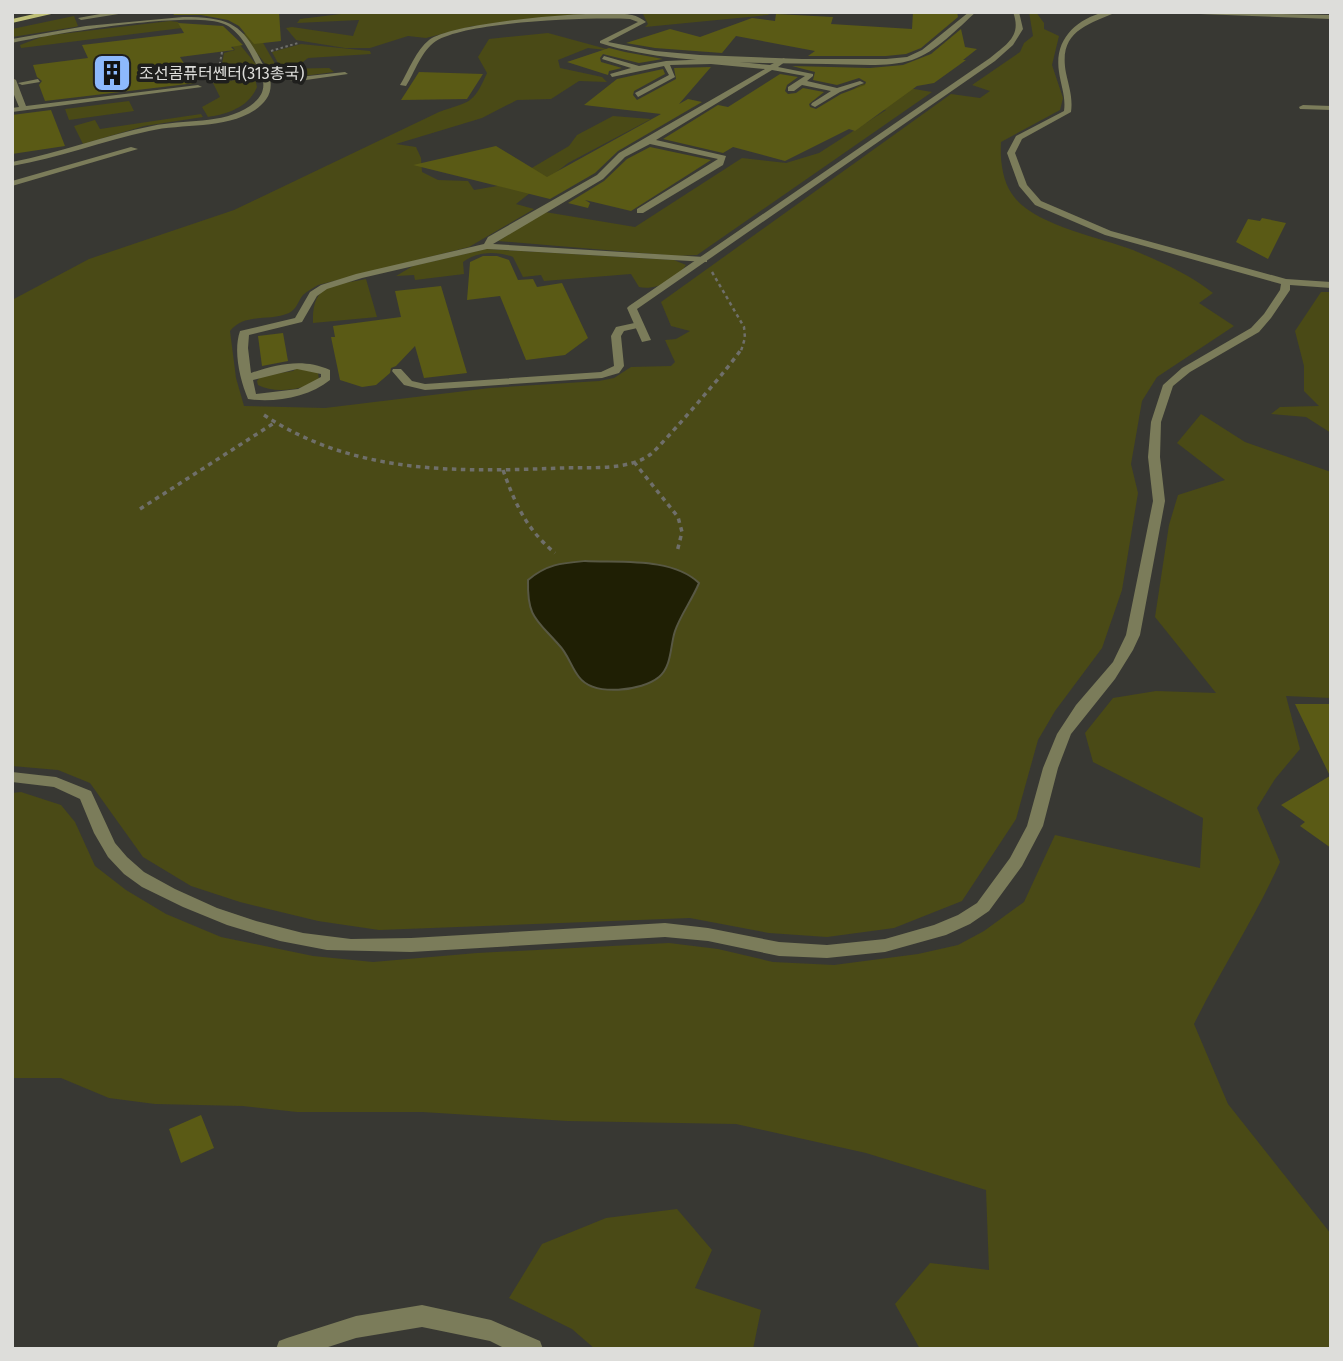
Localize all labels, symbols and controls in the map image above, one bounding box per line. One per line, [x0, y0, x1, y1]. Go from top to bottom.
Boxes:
building icon: 조선콤퓨터쎈터(313총국) [91, 52, 133, 94]
place label: 조선콤퓨터쎈터(313총국) [139, 64, 304, 83]

